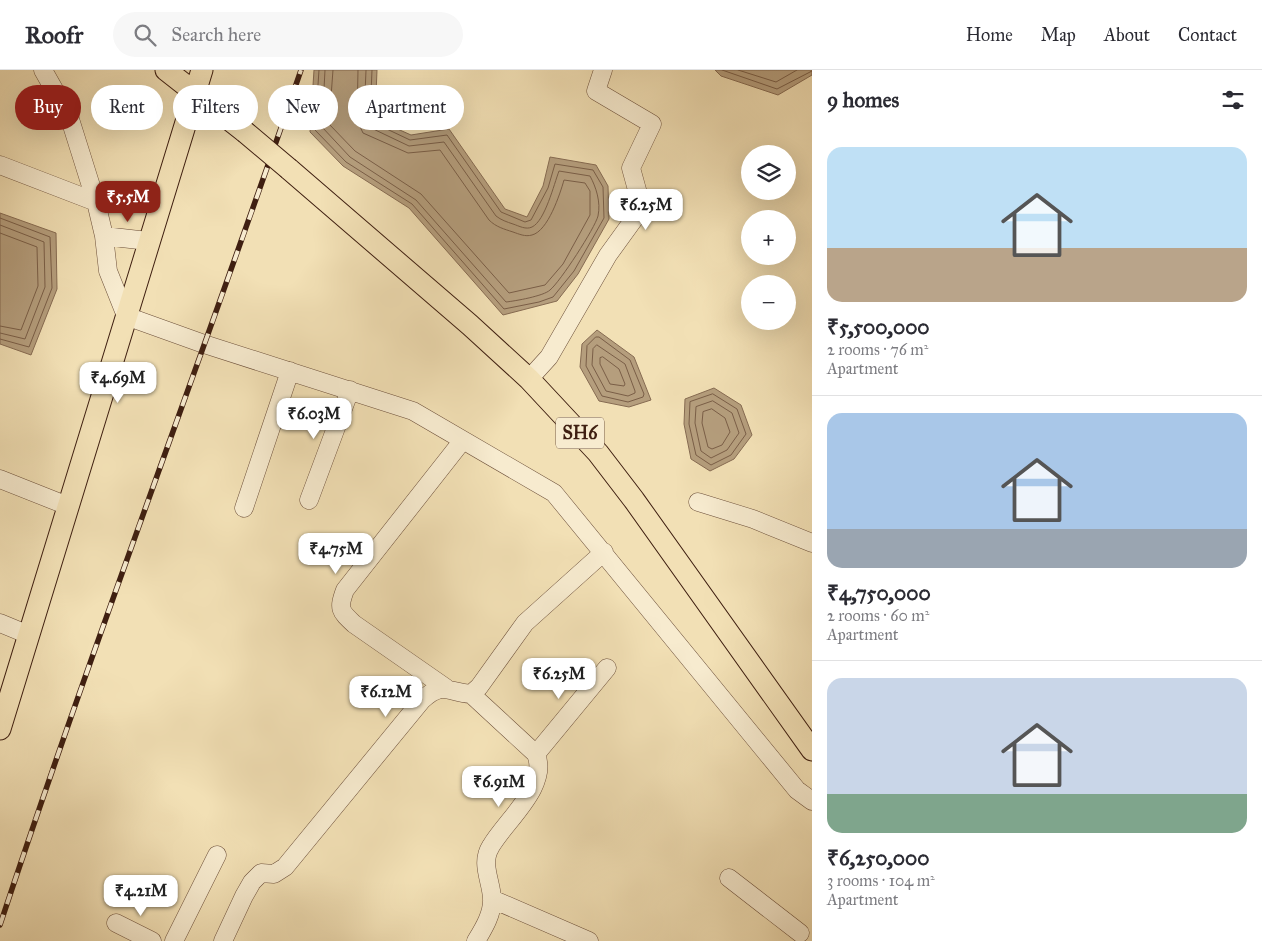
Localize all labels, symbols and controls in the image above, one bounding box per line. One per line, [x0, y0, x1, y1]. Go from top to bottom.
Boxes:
search box [113, 12, 463, 57]
text: Roofr [25, 20, 83, 50]
icon: search [131, 21, 159, 49]
text: Search here [171, 23, 261, 46]
text: Home [966, 24, 1013, 46]
text: Map [1041, 24, 1076, 46]
text: About [1104, 24, 1150, 46]
text: Contact [1178, 24, 1237, 46]
chip: Buy [15, 85, 81, 130]
chip: Rent [91, 85, 163, 130]
chip: Filters [173, 85, 258, 130]
chip: New [268, 85, 338, 130]
chip: Apartment [348, 85, 464, 130]
icon: filters [1219, 86, 1247, 114]
text: 9 homes [827, 87, 899, 113]
map controls [741, 145, 796, 330]
button: layers [741, 145, 796, 200]
pin: ₹5.5M [93, 180, 163, 223]
icon: home [992, 180, 1082, 270]
text: ₹5.5M [106, 187, 150, 206]
pin: ₹6.25M [605, 189, 687, 231]
text: ₹6.25M [620, 195, 672, 214]
button: + [741, 210, 796, 265]
button: − [741, 275, 796, 330]
text: ₹5,500,000 [827, 314, 930, 340]
text: 2 rooms · 76 m² [827, 340, 928, 359]
text: Apartment [827, 359, 899, 378]
pin: ₹4.69M [77, 362, 159, 404]
text: ₹4.69M [90, 368, 146, 387]
pin: ₹6.03M [273, 398, 355, 440]
text: ₹6.03M [288, 404, 340, 423]
road number: SH6 [556, 418, 604, 448]
icon: home [992, 445, 1082, 535]
pin: ₹4.75M [295, 532, 377, 575]
text: ₹4.75M [309, 539, 363, 558]
text: ₹4,750,000 [827, 580, 931, 606]
text: 2 rooms · 60 m² [827, 606, 929, 625]
text: Apartment [827, 625, 899, 644]
pin: ₹6.25M [518, 658, 600, 700]
text: ₹6.25M [533, 664, 585, 683]
pin: ₹6.12M [345, 676, 427, 718]
text: ₹6.12M [360, 682, 412, 701]
icon: home [992, 710, 1082, 800]
pin: ₹6.91M [458, 766, 540, 808]
text: ₹6.91M [473, 772, 525, 791]
text: ₹6,250,000 [827, 845, 929, 871]
text: 3 rooms · 104 m² [827, 871, 935, 890]
pin: ₹4.21M [100, 874, 182, 917]
text: ₹4.21M [115, 881, 167, 900]
text: Apartment [827, 890, 899, 909]

